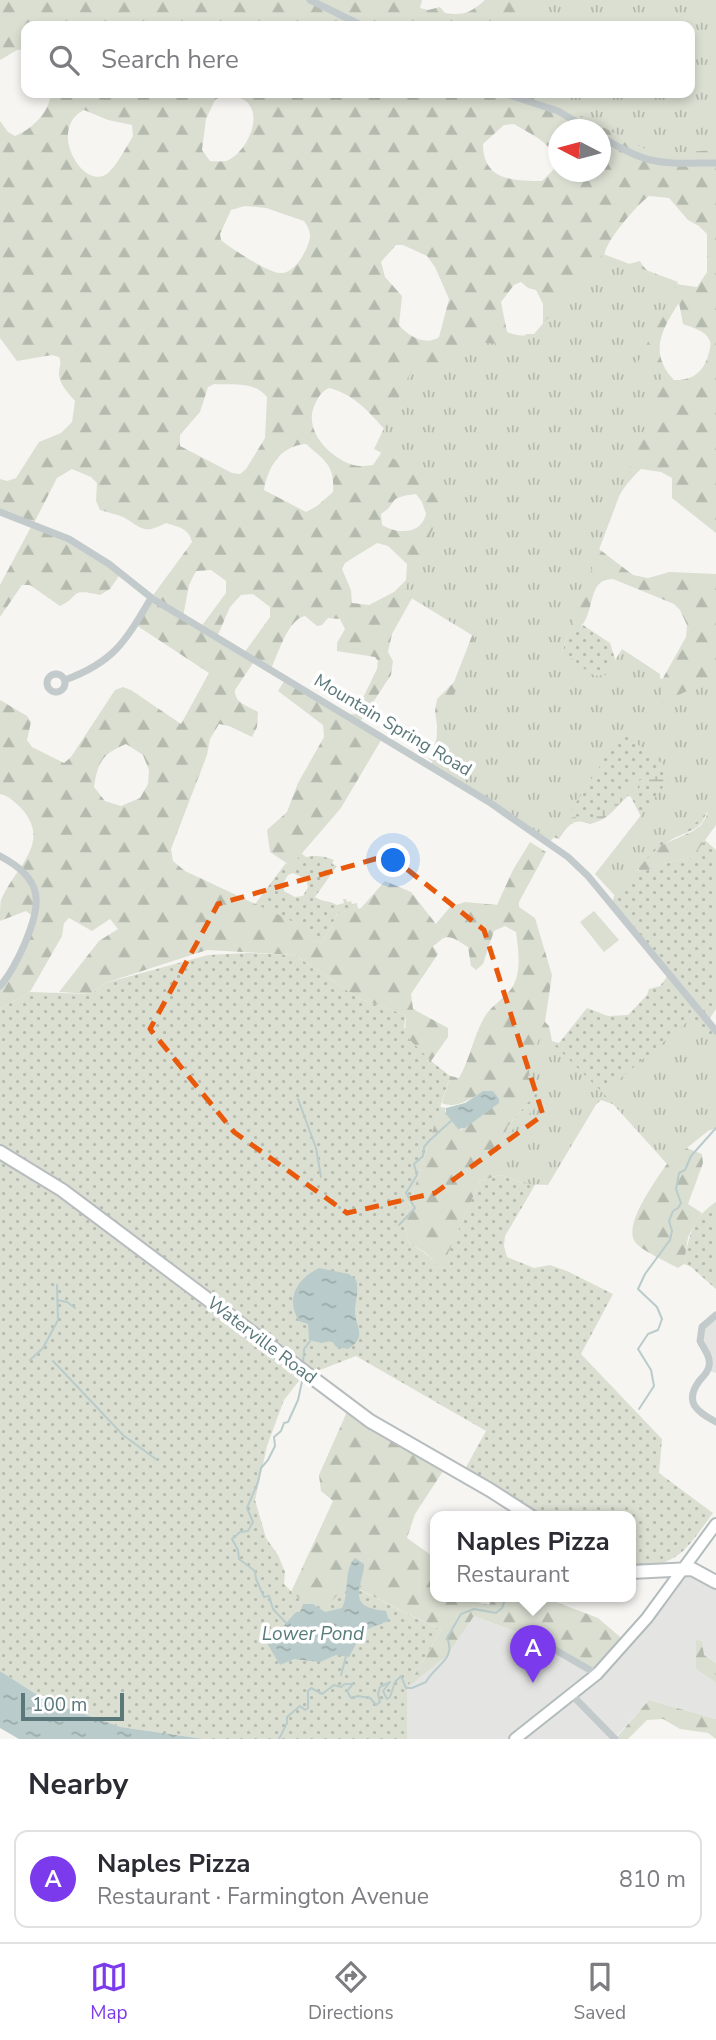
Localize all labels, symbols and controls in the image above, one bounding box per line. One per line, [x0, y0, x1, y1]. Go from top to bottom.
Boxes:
search box [21, 21, 695, 98]
icon: search [45, 41, 83, 79]
text: Search here [101, 42, 239, 77]
north arrow [548, 119, 611, 182]
street label: Mountain Spring Road [310, 668, 476, 782]
your location [376, 843, 410, 877]
street label: Waterville Road [202, 1291, 322, 1389]
popup [430, 1511, 636, 1602]
text: Naples Pizza [456, 1524, 610, 1559]
text: Restaurant [456, 1559, 569, 1590]
water label: Lower Pond [262, 1621, 365, 1647]
pin: A [510, 1625, 556, 1683]
scale bar [21, 1690, 124, 1722]
text: 100 m [32, 1692, 87, 1718]
text: Nearby [28, 1764, 128, 1805]
text: Naples Pizza [97, 1846, 251, 1881]
text: A [44, 1864, 62, 1895]
text: 810 m [619, 1864, 686, 1895]
text: Restaurant · Farmington Avenue [97, 1881, 429, 1912]
tab: Map [90, 1958, 128, 2026]
tab: Directions [308, 1958, 394, 2026]
tab: Saved [574, 1958, 626, 2026]

